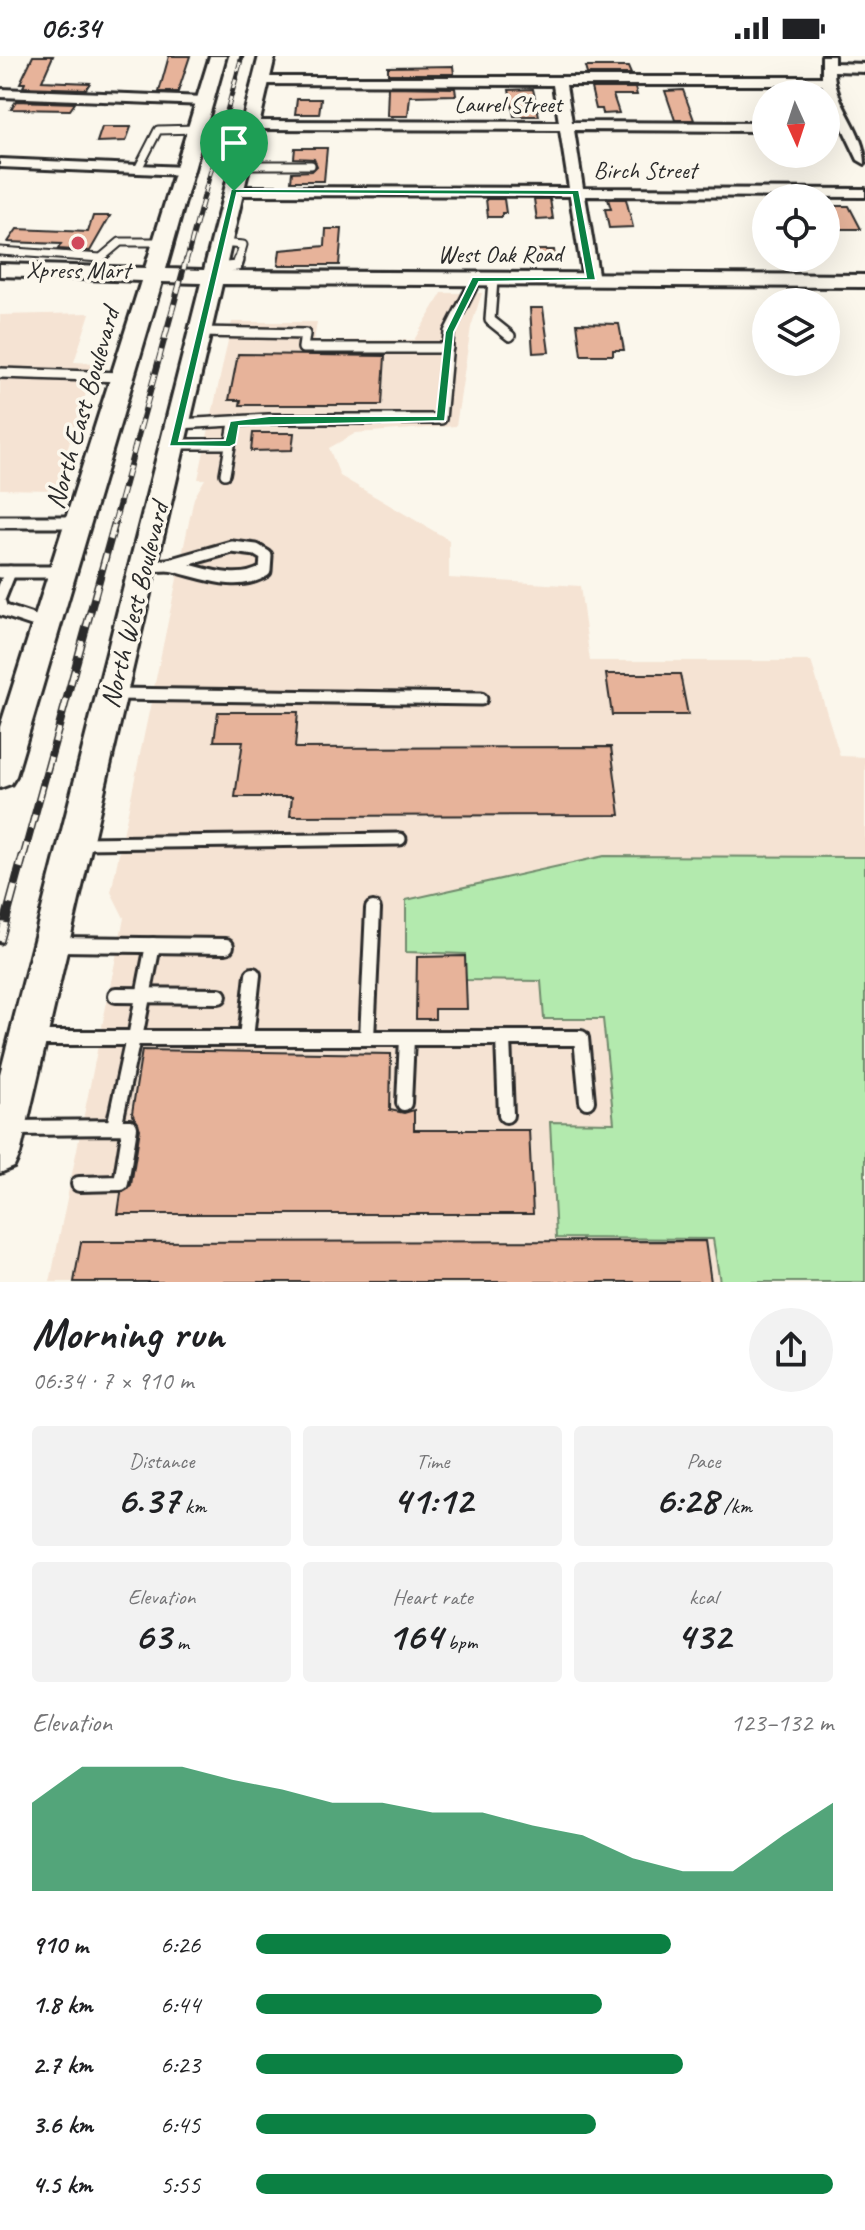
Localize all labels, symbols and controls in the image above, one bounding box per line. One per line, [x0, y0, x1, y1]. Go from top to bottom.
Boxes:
text: 06:34 [40, 9, 101, 47]
north arrow [752, 80, 840, 168]
map controls [752, 80, 840, 376]
street label: Laurel Street [454, 89, 564, 119]
pin [200, 109, 268, 191]
icon: arrive [212, 121, 256, 165]
street label: Birch Street [594, 155, 699, 185]
button: locate [752, 184, 840, 272]
marker: Xpress Mart [69, 234, 87, 252]
street label: West Oak Road [438, 239, 566, 269]
place label: Xpress Mart [26, 255, 133, 285]
button: layers [752, 288, 840, 376]
street label: North East Boulevard [37, 300, 129, 513]
street label: North West Boulevard [92, 495, 177, 711]
text: Morning run [32, 1306, 224, 1361]
button: share [749, 1308, 833, 1392]
text: 06:34 · 7 × 910 m [32, 1364, 193, 1397]
text: Distance [129, 1447, 194, 1475]
text: Time [416, 1447, 449, 1475]
text: Pace [687, 1447, 720, 1475]
text: 6.37 [117, 1475, 179, 1525]
text: 41:12 [393, 1475, 472, 1525]
text: 6:28 [655, 1475, 718, 1525]
text: km [179, 1492, 206, 1520]
text: /km [718, 1492, 752, 1520]
text: Elevation [128, 1583, 195, 1611]
text: Heart rate [392, 1583, 473, 1611]
text: kcal [689, 1583, 718, 1611]
text: 63 [134, 1611, 171, 1661]
text: 164 [387, 1611, 442, 1661]
text: 432 [677, 1611, 731, 1661]
text: m [171, 1628, 189, 1656]
text: bpm [442, 1628, 478, 1656]
text: Elevation [32, 1706, 112, 1739]
text: 123–132 m [730, 1706, 833, 1739]
text: 910 m [32, 1928, 88, 1961]
text: 6:26 [160, 1928, 200, 1961]
text: 1.8 km [32, 1988, 92, 2021]
text: 6:44 [160, 1988, 200, 2021]
text: 2.7 km [32, 2048, 92, 2081]
text: 6:23 [160, 2048, 200, 2081]
text: 3.6 km [32, 2108, 93, 2141]
text: 6:45 [160, 2108, 200, 2141]
text: 4.5 km [32, 2168, 92, 2201]
text: 5:55 [160, 2168, 200, 2201]

